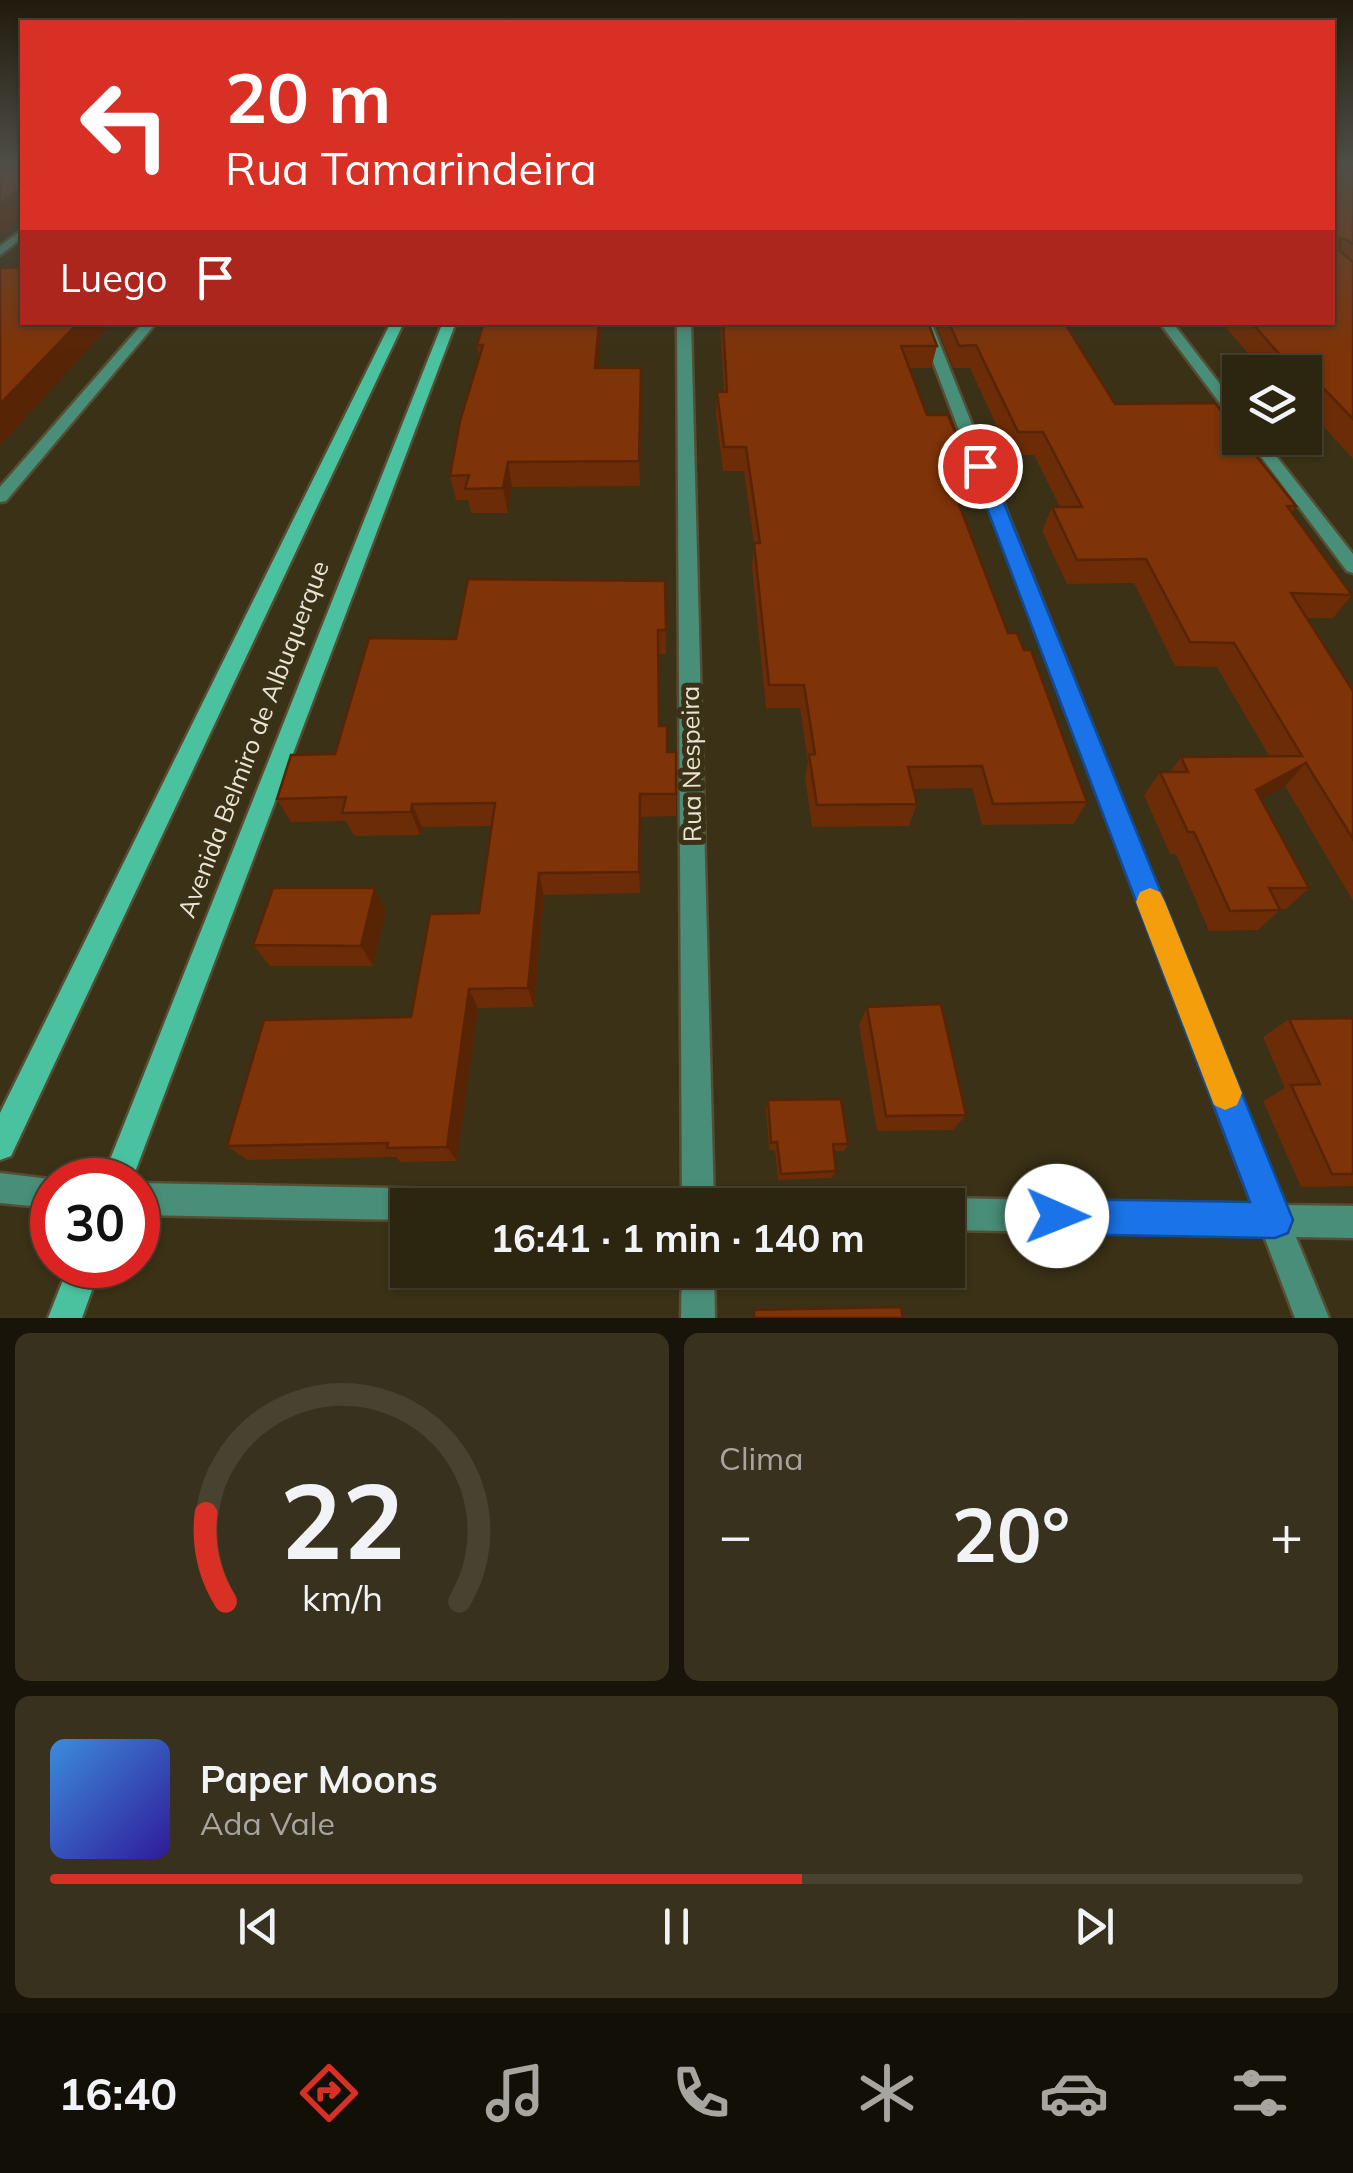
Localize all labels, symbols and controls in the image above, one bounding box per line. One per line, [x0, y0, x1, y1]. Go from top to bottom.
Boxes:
text: 20 m [225, 53, 391, 141]
icon: left [60, 60, 190, 190]
text: Rua Tamarindeira [225, 140, 597, 196]
icon: arrive [188, 250, 243, 305]
text: Luego [60, 254, 168, 302]
map controls [1222, 355, 1322, 455]
button: layers [1222, 355, 1322, 455]
pin [938, 424, 1023, 509]
icon: arrive [953, 439, 1008, 494]
street label: Avenida Belmiro de Albuquerque [170, 556, 335, 922]
street label: Rua Nespeira [674, 686, 707, 842]
speed limit sign: 30 [30, 1158, 160, 1288]
position arrow [1005, 1164, 1109, 1268]
text: 16:41 · 1 min · 140 m [490, 1214, 865, 1262]
text: Clima [719, 1438, 803, 1478]
text: 22 [280, 1454, 404, 1585]
text: 20° [952, 1487, 1070, 1581]
text: − [719, 1500, 752, 1569]
text: + [1270, 1500, 1303, 1569]
text: km/h [302, 1575, 382, 1620]
text: Paper Moons [200, 1755, 438, 1803]
text: Ada Vale [200, 1803, 335, 1843]
icon: previous [231, 1899, 286, 1954]
icon: pause [649, 1899, 704, 1954]
icon: next [1067, 1899, 1122, 1954]
icon: directions [294, 2058, 364, 2128]
icon: music [480, 2058, 550, 2128]
icon: phone [666, 2058, 736, 2128]
icon: climate [852, 2058, 922, 2128]
icon: car [1039, 2058, 1109, 2128]
icon: filters [1225, 2058, 1295, 2128]
text: 16:40 [58, 2065, 177, 2121]

